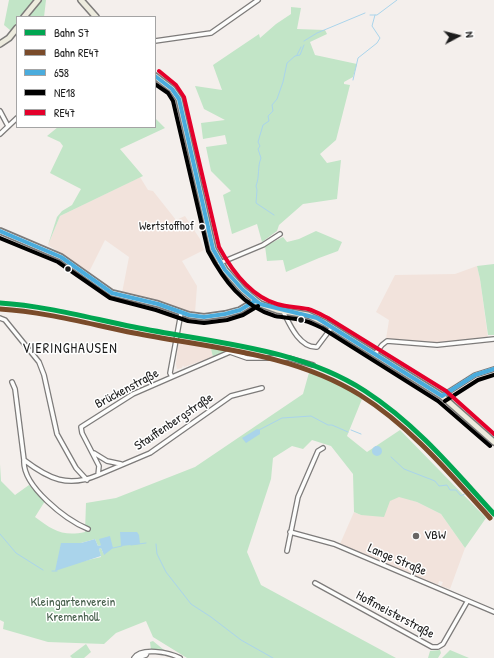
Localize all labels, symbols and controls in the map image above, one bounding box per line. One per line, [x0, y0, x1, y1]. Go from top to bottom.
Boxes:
legend [16, 16, 156, 128]
north arrow [438, 16, 478, 56]
text: Bahn S7 [54, 24, 89, 41]
text: N [463, 31, 477, 38]
text: Bahn RE47 [54, 44, 99, 61]
text: 658 [54, 64, 69, 81]
text: NE18 [54, 84, 75, 101]
text: RE47 [54, 104, 75, 121]
place label: Wertstoffhof [139, 220, 194, 234]
marker: Wertstoffhof [197, 222, 207, 232]
unlabelled marker [63, 264, 73, 274]
unlabelled marker [296, 315, 306, 325]
district label: VIERINGHAUSEN [22, 341, 118, 357]
street label: Brückenstraße [92, 366, 162, 412]
street label: Stauffenbergstraße [132, 390, 216, 454]
place label: VBW [424, 528, 446, 544]
marker: VBW [411, 531, 421, 541]
street label: Lange Straße [365, 541, 429, 579]
street label: Hoffmeisterstraße [353, 588, 437, 642]
park label: Kleingartenverein Kremenholl [31, 595, 115, 626]

